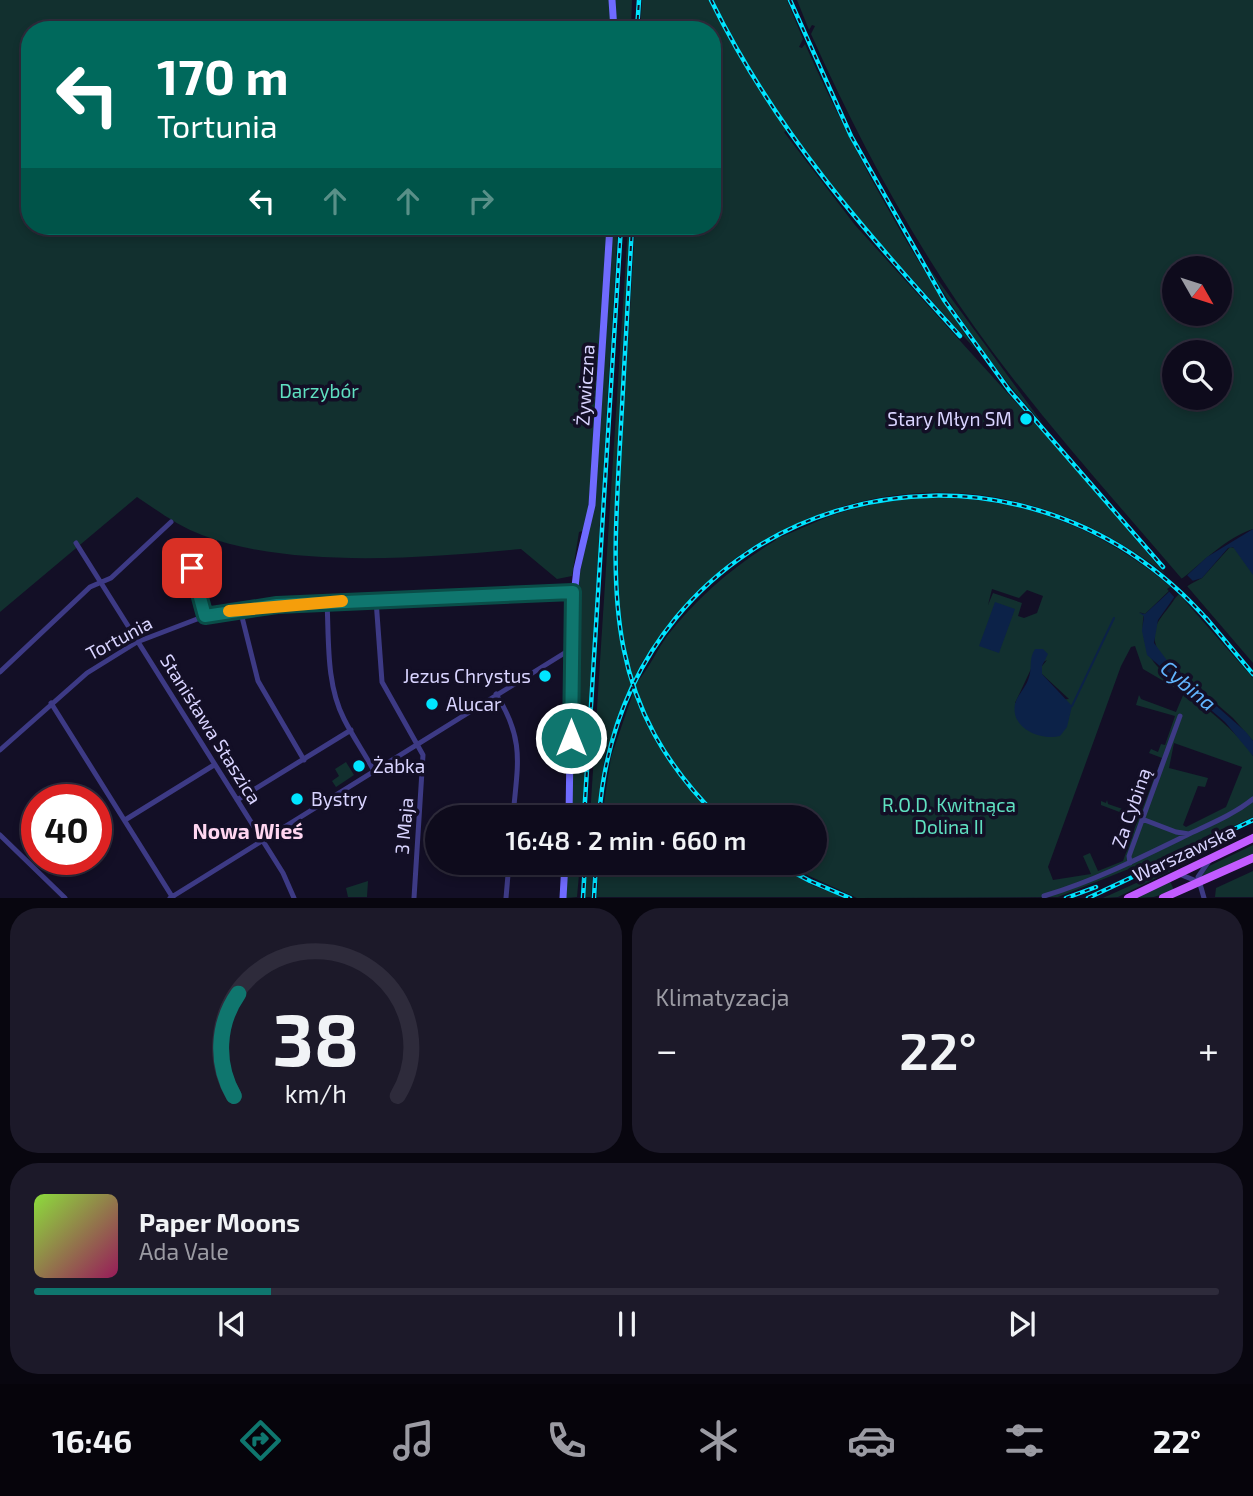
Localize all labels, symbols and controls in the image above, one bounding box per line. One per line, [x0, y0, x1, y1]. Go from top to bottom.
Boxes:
text: 170 m [157, 46, 289, 105]
icon: left [42, 49, 133, 140]
text: Tortunia [157, 106, 278, 144]
icon: left [243, 182, 281, 220]
icon: ahead [316, 182, 354, 220]
icon: ahead [389, 182, 427, 220]
icon: right [462, 182, 500, 220]
north arrow [1162, 256, 1232, 326]
map controls [1162, 256, 1232, 410]
button: search [1162, 340, 1232, 410]
street label: Żywiczna [570, 344, 599, 426]
park label: Darzybór [279, 379, 359, 402]
place label: Stary Młyn SM [887, 407, 1012, 430]
marker: Stary Młyn SM [1018, 411, 1034, 427]
pin [162, 538, 222, 598]
icon: arrive [173, 549, 211, 587]
street label: Tortunia [82, 611, 156, 665]
street label: Stanisława Staszica [156, 649, 267, 808]
water label: Cybina [1156, 655, 1222, 716]
place label: Jezus Chrystus [403, 664, 531, 687]
marker: Jezus Chrystus [537, 668, 553, 684]
place label: Alucar [446, 692, 502, 715]
marker: Alucar [424, 696, 440, 712]
position arrow [534, 701, 608, 775]
place label: Żabka [373, 754, 425, 777]
marker: Żabka [351, 758, 367, 774]
street label: Za Cybiną [1106, 765, 1155, 851]
speed limit sign: 40 [21, 784, 112, 875]
place label: Bystry [311, 787, 367, 810]
marker: Bystry [289, 791, 305, 807]
park label: R.O.D. Kwitnąca Dolina II [882, 793, 1016, 838]
street label: 3 Maja [390, 797, 417, 855]
district label: Nowa Wieś [193, 818, 303, 843]
street label: Warszawska [1129, 819, 1239, 886]
text: 16:48 · 2 min · 660 m [506, 824, 746, 855]
text: Klimatyzacja [656, 983, 789, 1011]
text: 38 [272, 994, 359, 1082]
text: 22° [899, 1018, 977, 1080]
text: − [656, 1026, 678, 1072]
text: + [1198, 1026, 1219, 1072]
text: km/h [285, 1078, 347, 1108]
text: Paper Moons [139, 1206, 300, 1237]
text: Ada Vale [139, 1237, 229, 1265]
icon: previous [213, 1305, 251, 1343]
icon: pause [608, 1305, 646, 1343]
icon: next [1003, 1305, 1041, 1343]
icon: directions [236, 1416, 285, 1465]
icon: music [389, 1416, 438, 1465]
icon: phone [542, 1416, 591, 1465]
icon: climate [694, 1416, 743, 1465]
icon: car [847, 1416, 896, 1465]
icon: filters [1000, 1416, 1049, 1465]
text: 16:46 [52, 1421, 132, 1459]
text: 22° [1153, 1421, 1201, 1459]

